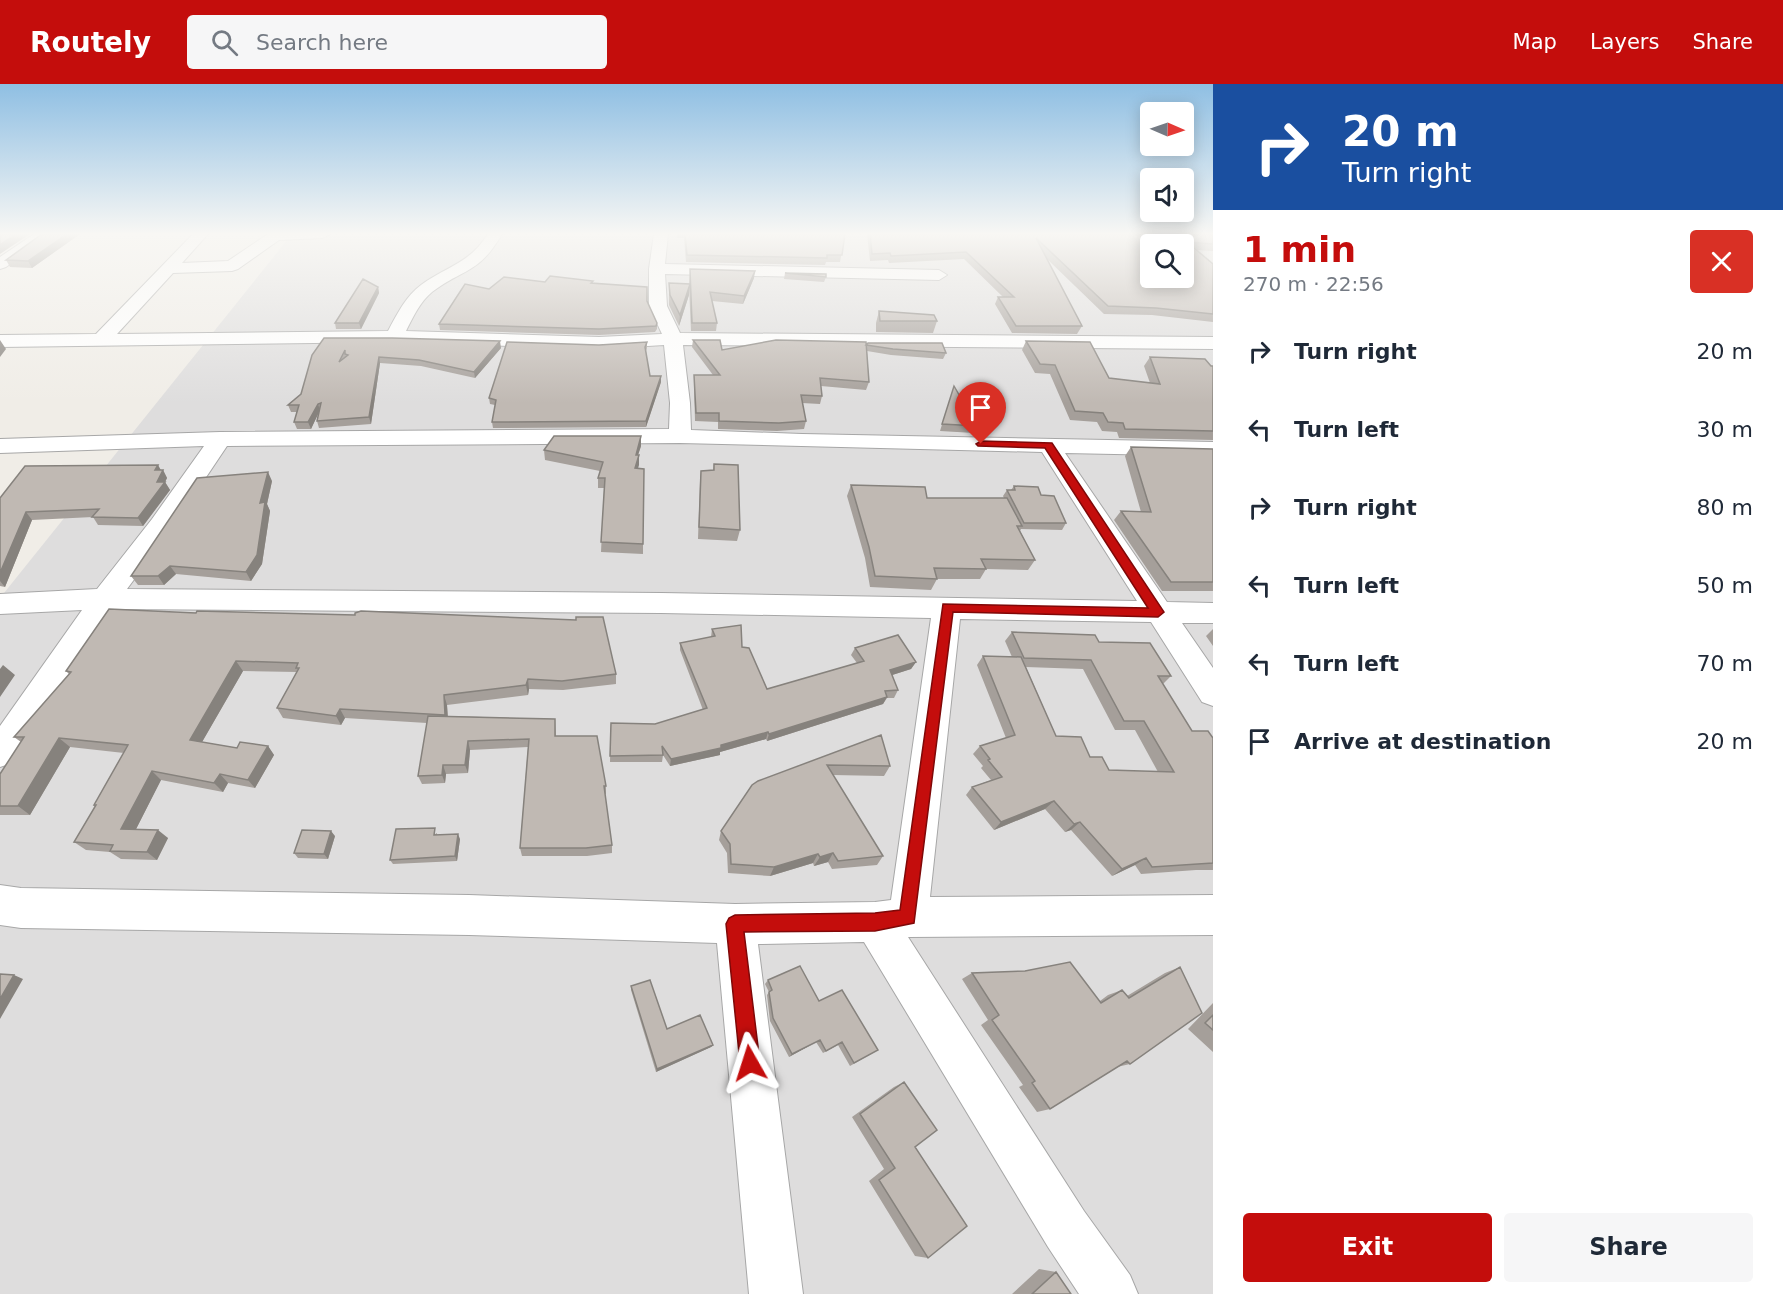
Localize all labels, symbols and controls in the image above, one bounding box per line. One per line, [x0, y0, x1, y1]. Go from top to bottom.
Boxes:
search box [187, 15, 607, 69]
text: Routely [30, 26, 151, 59]
icon: search [208, 26, 241, 59]
text: Search here [256, 30, 388, 55]
text: Map [1513, 30, 1557, 54]
text: Layers [1590, 30, 1659, 54]
text: Share [1692, 30, 1753, 54]
north arrow [1140, 102, 1194, 156]
map controls [1140, 102, 1194, 288]
text: 20 m [1342, 107, 1459, 156]
icon: right [1243, 108, 1321, 186]
text: Turn right [1342, 157, 1471, 188]
button: sound [1140, 168, 1194, 222]
text: 1 min [1243, 229, 1356, 270]
button: close [1690, 230, 1753, 293]
button: search [1140, 234, 1194, 288]
text: 270 m · 22:56 [1243, 272, 1384, 296]
icon: right [1243, 335, 1276, 368]
text: Turn right [1294, 339, 1417, 364]
text: 20 m [1697, 339, 1753, 364]
pin [955, 382, 1006, 444]
icon: arrive [964, 391, 997, 424]
icon: left [1243, 413, 1276, 446]
text: Turn left [1294, 417, 1399, 442]
text: 30 m [1697, 417, 1753, 442]
icon: right [1243, 491, 1276, 524]
text: Turn right [1294, 495, 1417, 520]
text: 80 m [1697, 495, 1753, 520]
icon: left [1243, 569, 1276, 602]
text: Turn left [1294, 573, 1399, 598]
text: 50 m [1697, 573, 1753, 598]
icon: left [1243, 647, 1276, 680]
text: Turn left [1294, 651, 1399, 676]
text: 70 m [1697, 651, 1753, 676]
icon: arrive [1243, 725, 1276, 758]
text: Arrive at destination [1294, 729, 1551, 754]
text: 20 m [1697, 729, 1753, 754]
position arrow [718, 1031, 782, 1095]
button: Exit [1243, 1213, 1492, 1282]
button: Share [1504, 1213, 1753, 1282]

